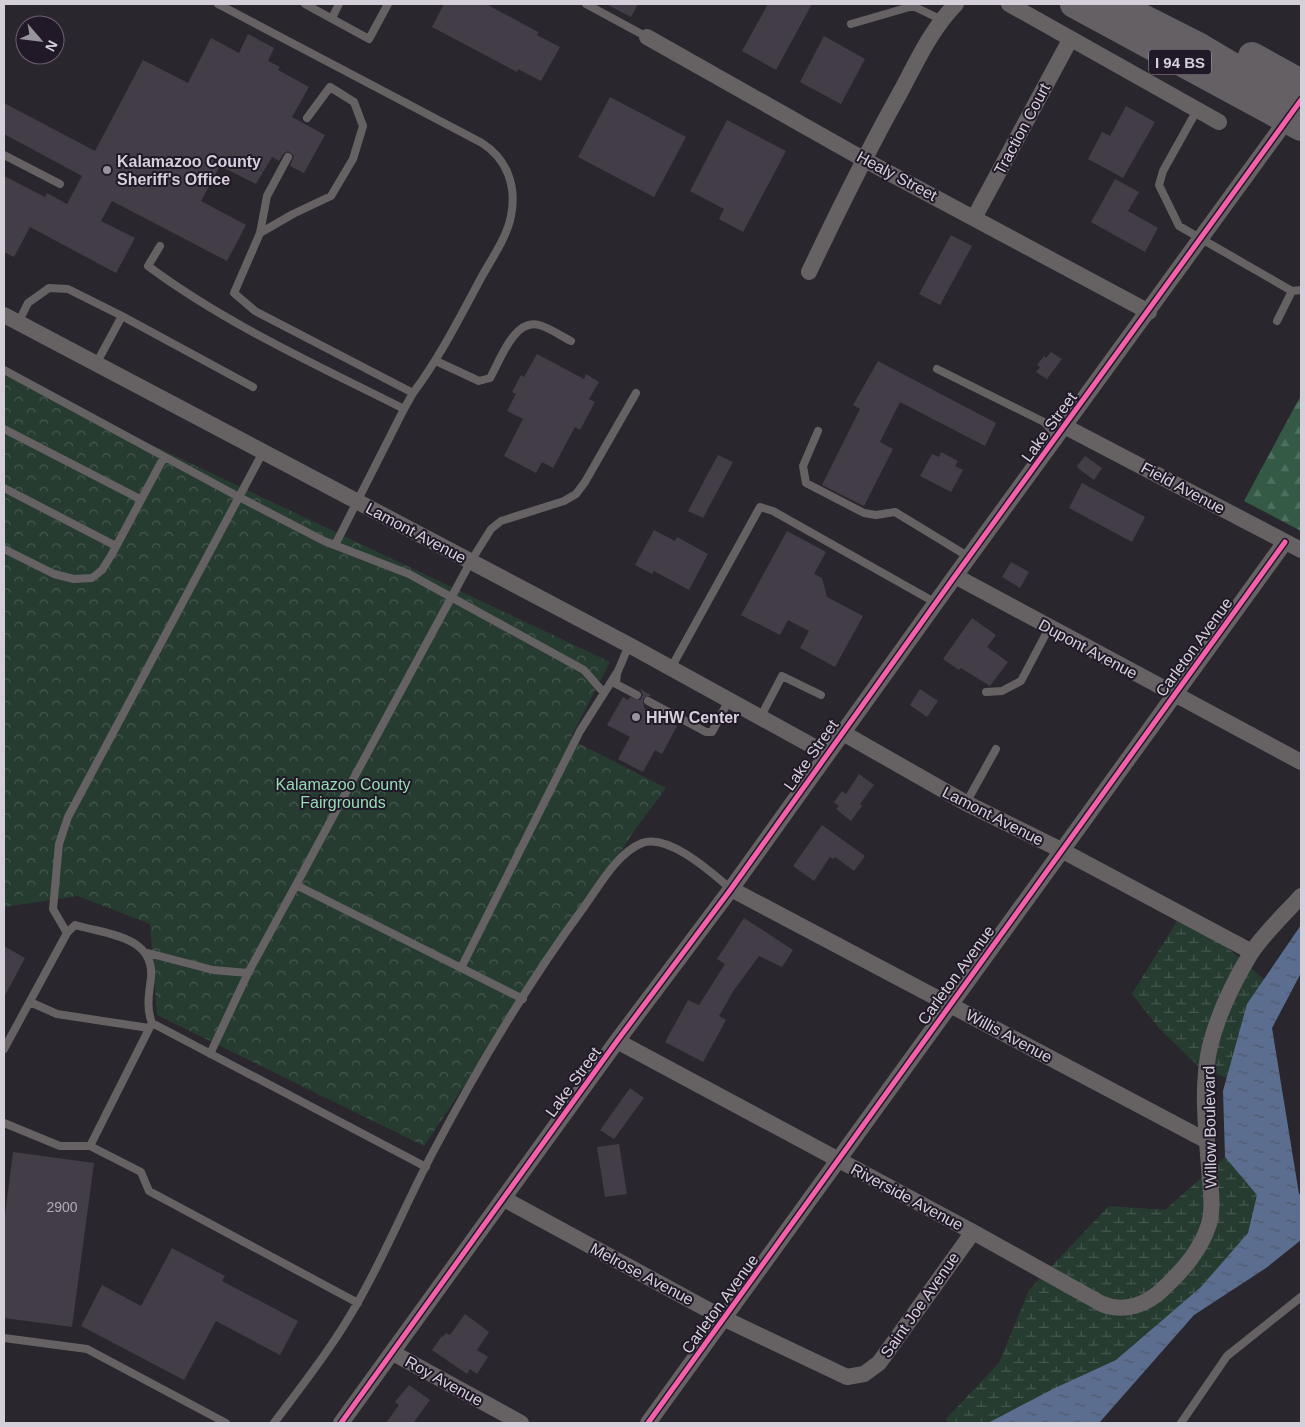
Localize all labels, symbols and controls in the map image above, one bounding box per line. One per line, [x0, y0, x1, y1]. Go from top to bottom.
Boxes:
north arrow [15, 15, 65, 65]
text: N [42, 38, 61, 54]
road number: I 94 BS [1149, 50, 1211, 74]
street label: Traction Court [991, 80, 1053, 177]
street label: Healy Street [854, 148, 940, 204]
place label: Kalamazoo County Sheriff's Office [117, 153, 261, 188]
marker: Kalamazoo County Sheriff's Office [101, 164, 113, 176]
street label: Lake Street [1018, 388, 1080, 465]
street label: Field Avenue [1138, 459, 1228, 517]
street label: Lamont Avenue [363, 499, 469, 567]
street label: Carleton Avenue [1152, 594, 1236, 700]
street label: Dupont Avenue [1036, 616, 1140, 682]
place label: HHW Center [646, 709, 739, 726]
marker: HHW Center [630, 711, 642, 723]
street label: Lake Street [781, 716, 842, 793]
park label: Kalamazoo County Fairgrounds [275, 776, 411, 811]
street label: Lamont Avenue [940, 783, 1046, 849]
street label: Carleton Avenue [914, 922, 998, 1028]
street label: Willis Avenue [963, 1006, 1055, 1066]
street label: Lake Street [542, 1043, 604, 1120]
street label: Willow Boulevard [1200, 1066, 1220, 1188]
street label: Riverside Avenue [848, 1160, 966, 1234]
house number: 2900 [46, 1199, 78, 1215]
street label: Melrose Avenue [587, 1240, 697, 1308]
street label: Saint Joe Avenue [877, 1249, 963, 1361]
street label: Carleton Avenue [678, 1251, 762, 1357]
street label: Roy Avenue [402, 1353, 486, 1409]

